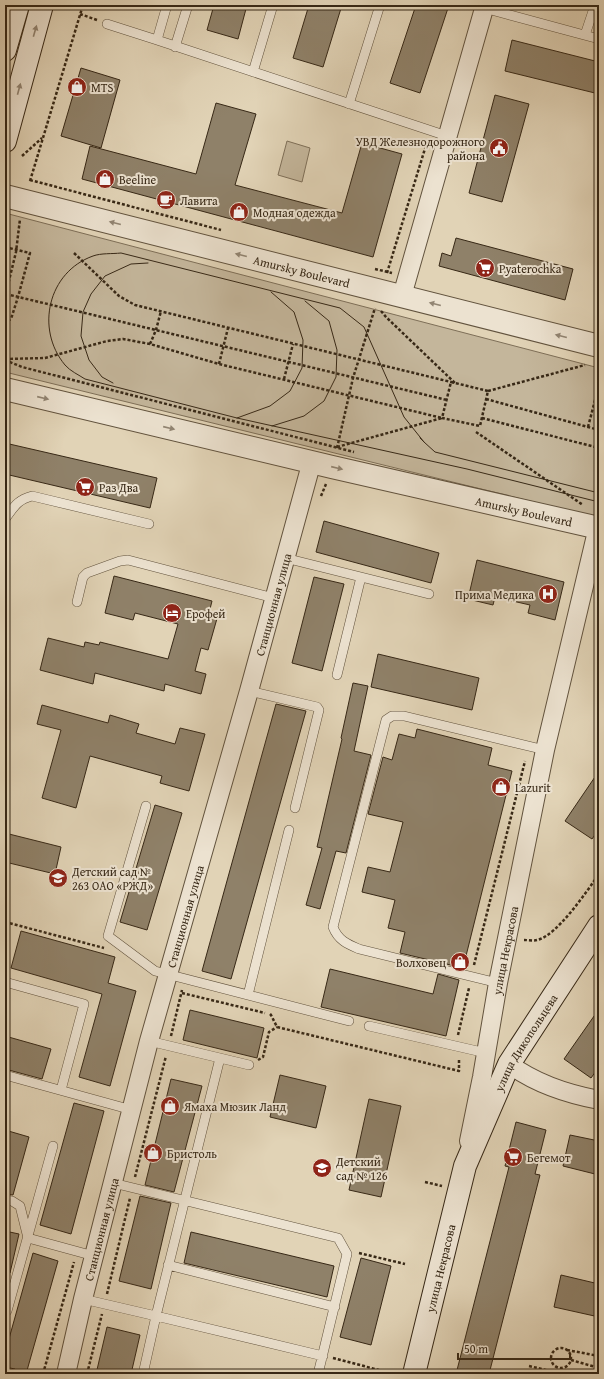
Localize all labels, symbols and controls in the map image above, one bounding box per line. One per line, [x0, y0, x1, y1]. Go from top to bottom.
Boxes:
one-way arrow [32, 25, 38, 38]
shop icon: MTS [66, 76, 88, 98]
place label: MTS [91, 79, 114, 96]
one-way arrow [16, 83, 22, 95]
place label: УВД Железнодорожного района [355, 133, 485, 164]
public building icon: УВД Железнодорожного района [488, 137, 510, 159]
shop icon: Beeline [94, 168, 116, 190]
place label: Beeline [119, 171, 157, 188]
cafe icon: Лавита [155, 189, 177, 211]
place label: Лавита [180, 192, 218, 209]
shop icon: Модная одежда [228, 201, 250, 223]
place label: Модная одежда [253, 204, 336, 221]
one-way arrow [109, 219, 122, 225]
street label: Amursky Boulevard [252, 251, 352, 291]
one-way arrow [235, 252, 247, 258]
supermarket icon: Pyaterochka [474, 257, 496, 279]
place label: Pyaterochka [499, 260, 562, 277]
one-way arrow [429, 301, 441, 307]
one-way arrow [555, 333, 567, 339]
one-way arrow [37, 395, 49, 401]
one-way arrow [163, 425, 176, 431]
one-way arrow [331, 465, 343, 471]
supermarket icon: Раз Два [74, 476, 96, 498]
place label: Раз Два [99, 479, 139, 496]
street label: Amursky Boulevard [474, 492, 575, 530]
street label: Станционная улица [251, 551, 295, 658]
hospital icon: Прима Медика [537, 583, 559, 605]
place label: Прима Медика [455, 586, 534, 603]
hotel icon: Ерофей [161, 602, 183, 624]
place label: Ерофей [186, 605, 225, 622]
shop icon: Lazurit [490, 776, 512, 798]
place label: Lazurit [515, 779, 552, 796]
place label: Детский сад № 263 ОАО «РЖД» [71, 863, 153, 894]
street label: Станционная улица [162, 863, 207, 969]
school or university icon: Детский сад № 263 ОАО «РЖД» [47, 867, 69, 889]
street label: улица Некрасова [487, 904, 522, 997]
shop icon: Волховец [449, 951, 471, 973]
place label: Волховец [396, 954, 446, 971]
street label: улица Дикопольцева [489, 990, 561, 1095]
shop icon: Ямаха Мюзик Ланд [159, 1095, 181, 1117]
place label: Ямаха Мюзик Ланд [183, 1098, 286, 1115]
shop icon: Бристоль [142, 1142, 164, 1164]
place label: Бристоль [167, 1145, 217, 1162]
supermarket icon: Бегемот [502, 1146, 524, 1168]
place label: Бегемот [527, 1149, 571, 1166]
place label: Детский сад № 126 [335, 1153, 388, 1184]
school or university icon: Детский сад № 126 [311, 1157, 333, 1179]
street label: Станционная улица [80, 1175, 122, 1283]
street label: улица Некрасова [421, 1222, 459, 1315]
scale bar [458, 1335, 570, 1361]
text: 50 m [464, 1340, 488, 1357]

